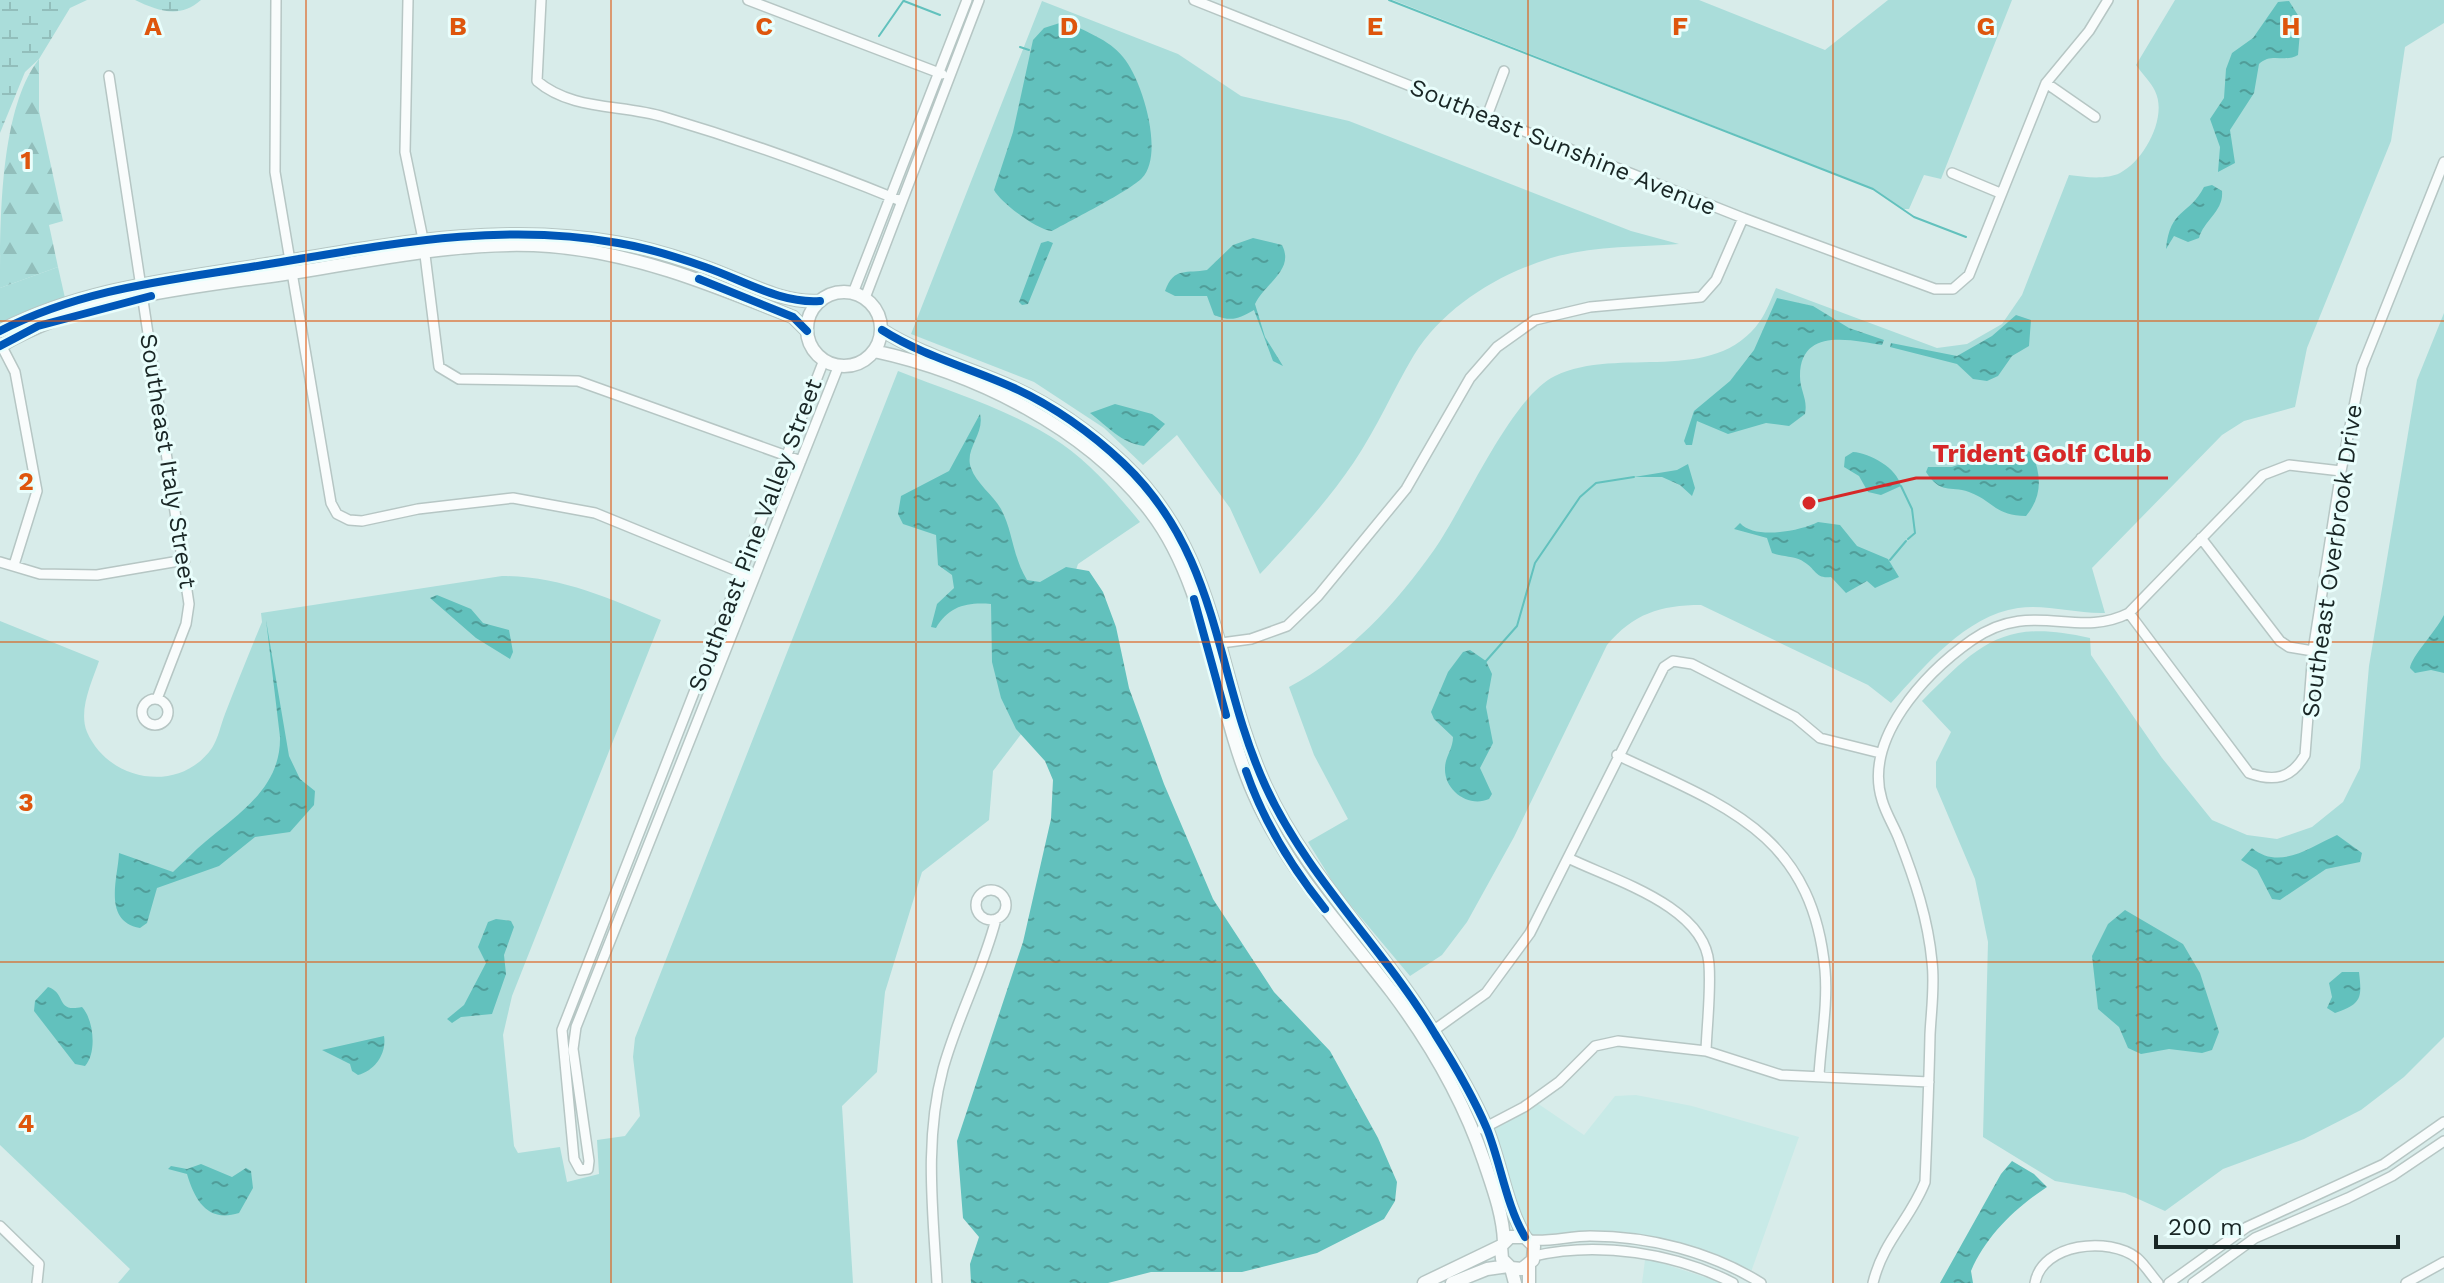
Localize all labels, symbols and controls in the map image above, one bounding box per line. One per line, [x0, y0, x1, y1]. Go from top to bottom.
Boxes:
text: A [144, 11, 162, 41]
text: B [449, 11, 467, 41]
text: C [755, 11, 773, 41]
text: D [1060, 11, 1078, 41]
text: E [1367, 11, 1383, 41]
text: F [1672, 11, 1688, 41]
text: G [1977, 11, 1995, 41]
text: H [2281, 11, 2301, 41]
street label: Southeast Sunshine Avenue [1406, 73, 1720, 221]
text: 1 [20, 145, 32, 175]
street label: Southeast Italy Street [134, 332, 202, 590]
street label: Southeast Pine Valley Street [682, 375, 828, 695]
street label: Southeast Overbrook Drive [2296, 403, 2368, 719]
callout: Trident Golf Club [1916, 428, 2168, 478]
text: Trident Golf Club [1932, 438, 2152, 468]
text: 2 [18, 466, 34, 496]
text: 3 [18, 787, 34, 817]
text: 4 [18, 1108, 35, 1138]
scale bar [2156, 1199, 2398, 1249]
text: 200 m [2168, 1213, 2243, 1241]

